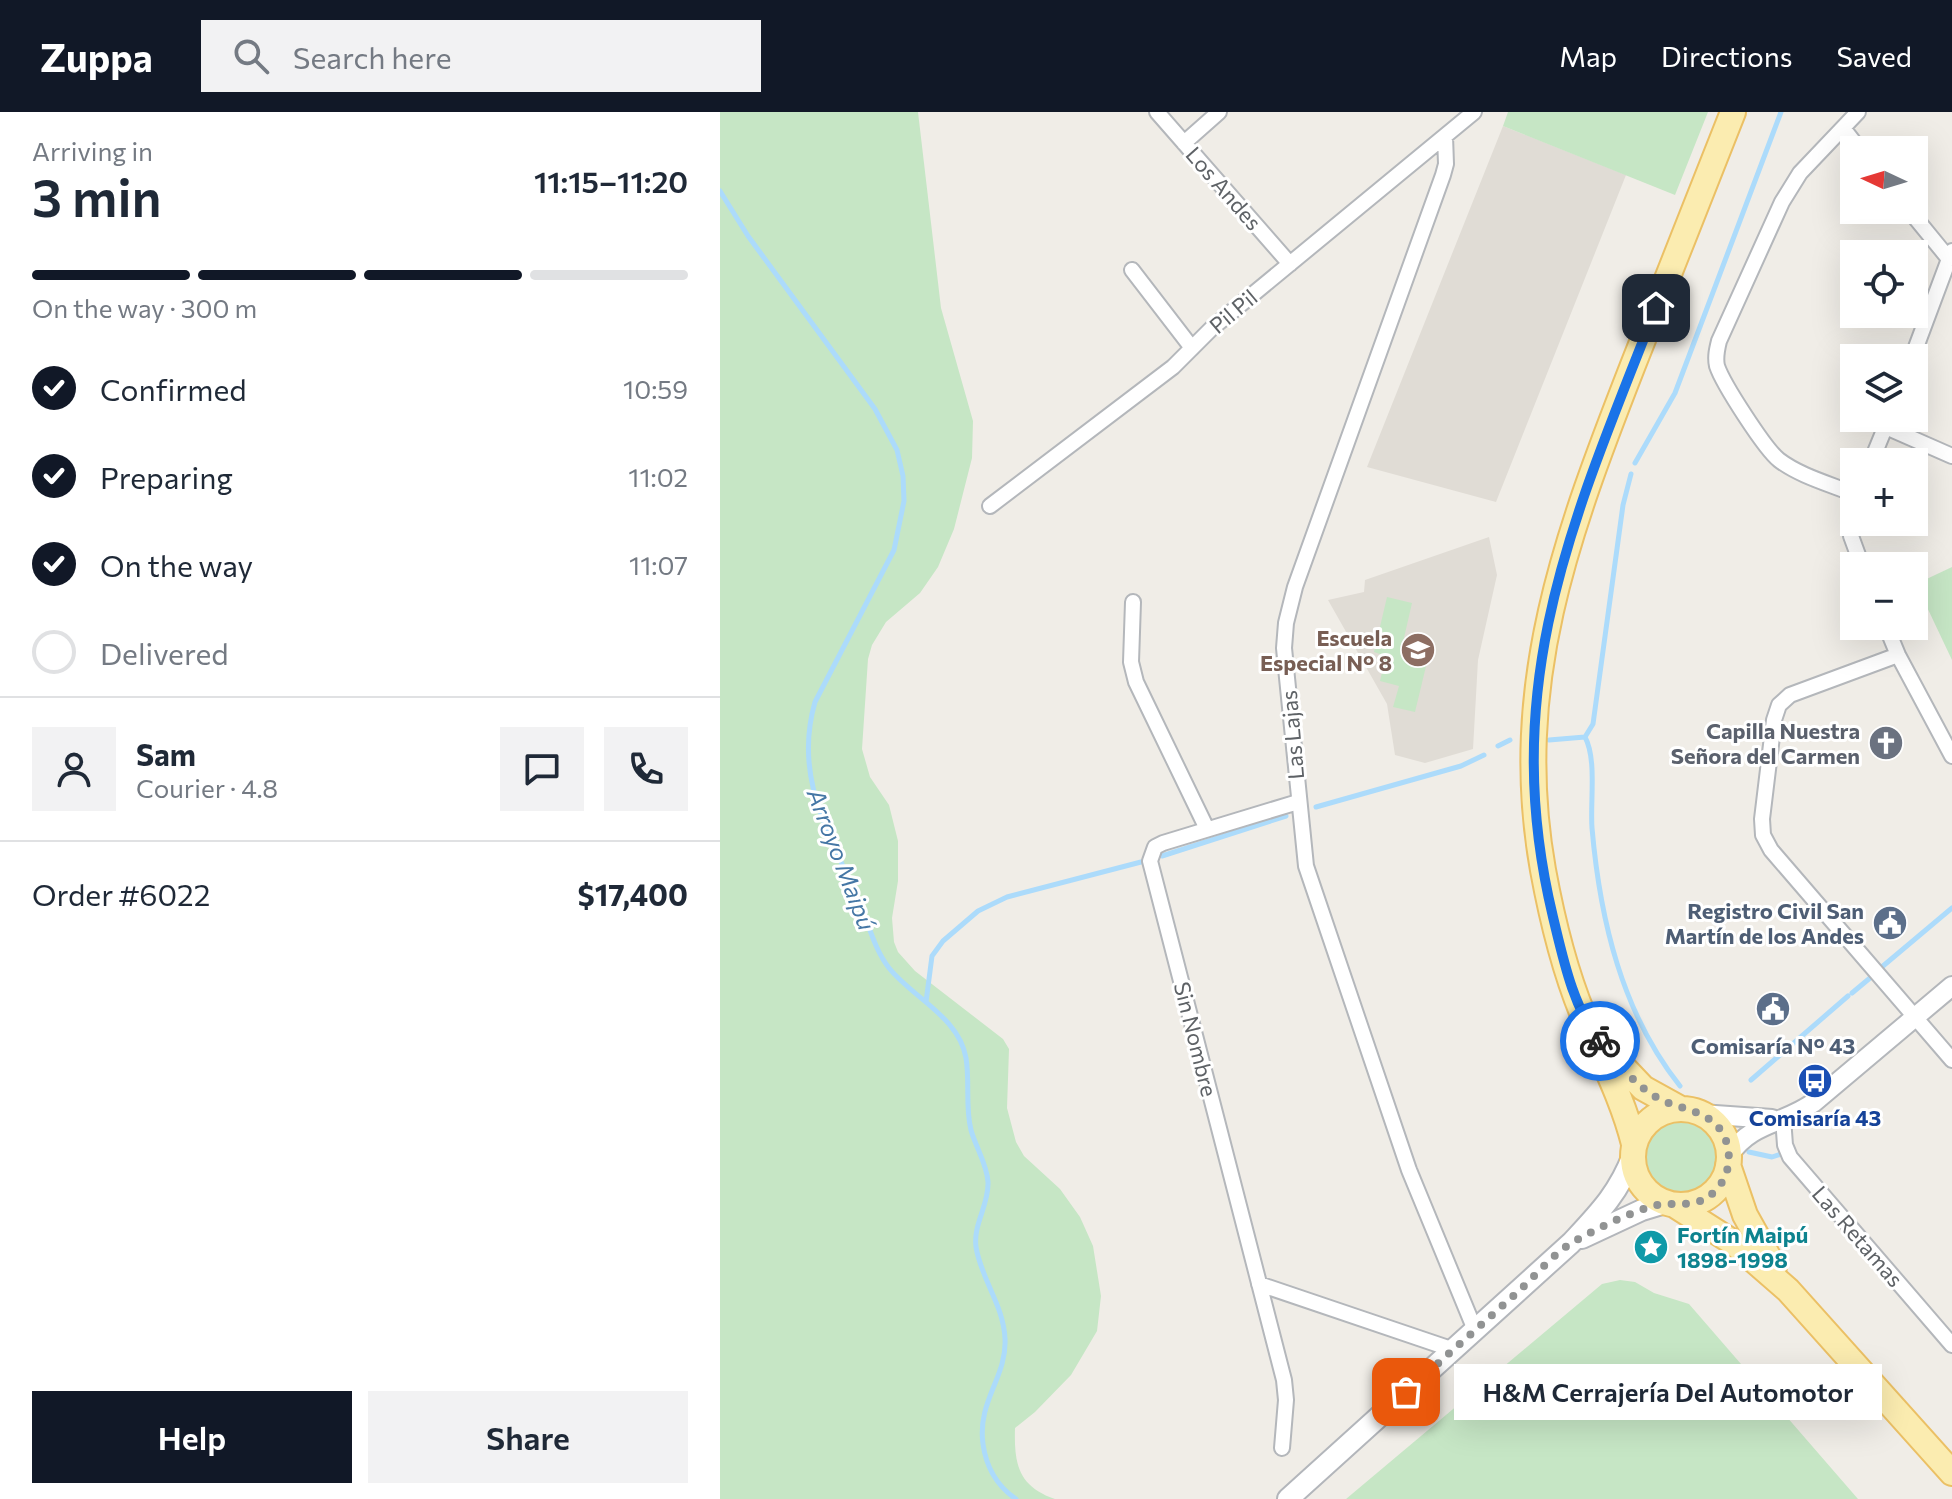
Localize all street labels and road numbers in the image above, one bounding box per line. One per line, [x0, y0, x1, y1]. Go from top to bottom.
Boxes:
street label: Los Andes [1180, 141, 1268, 235]
street label: Pil Pil [1204, 283, 1262, 339]
street label: Las Lajas [1275, 689, 1309, 781]
street label: Sin Nombre [1169, 979, 1223, 1099]
street label: Las Retamas [1807, 1180, 1909, 1292]

